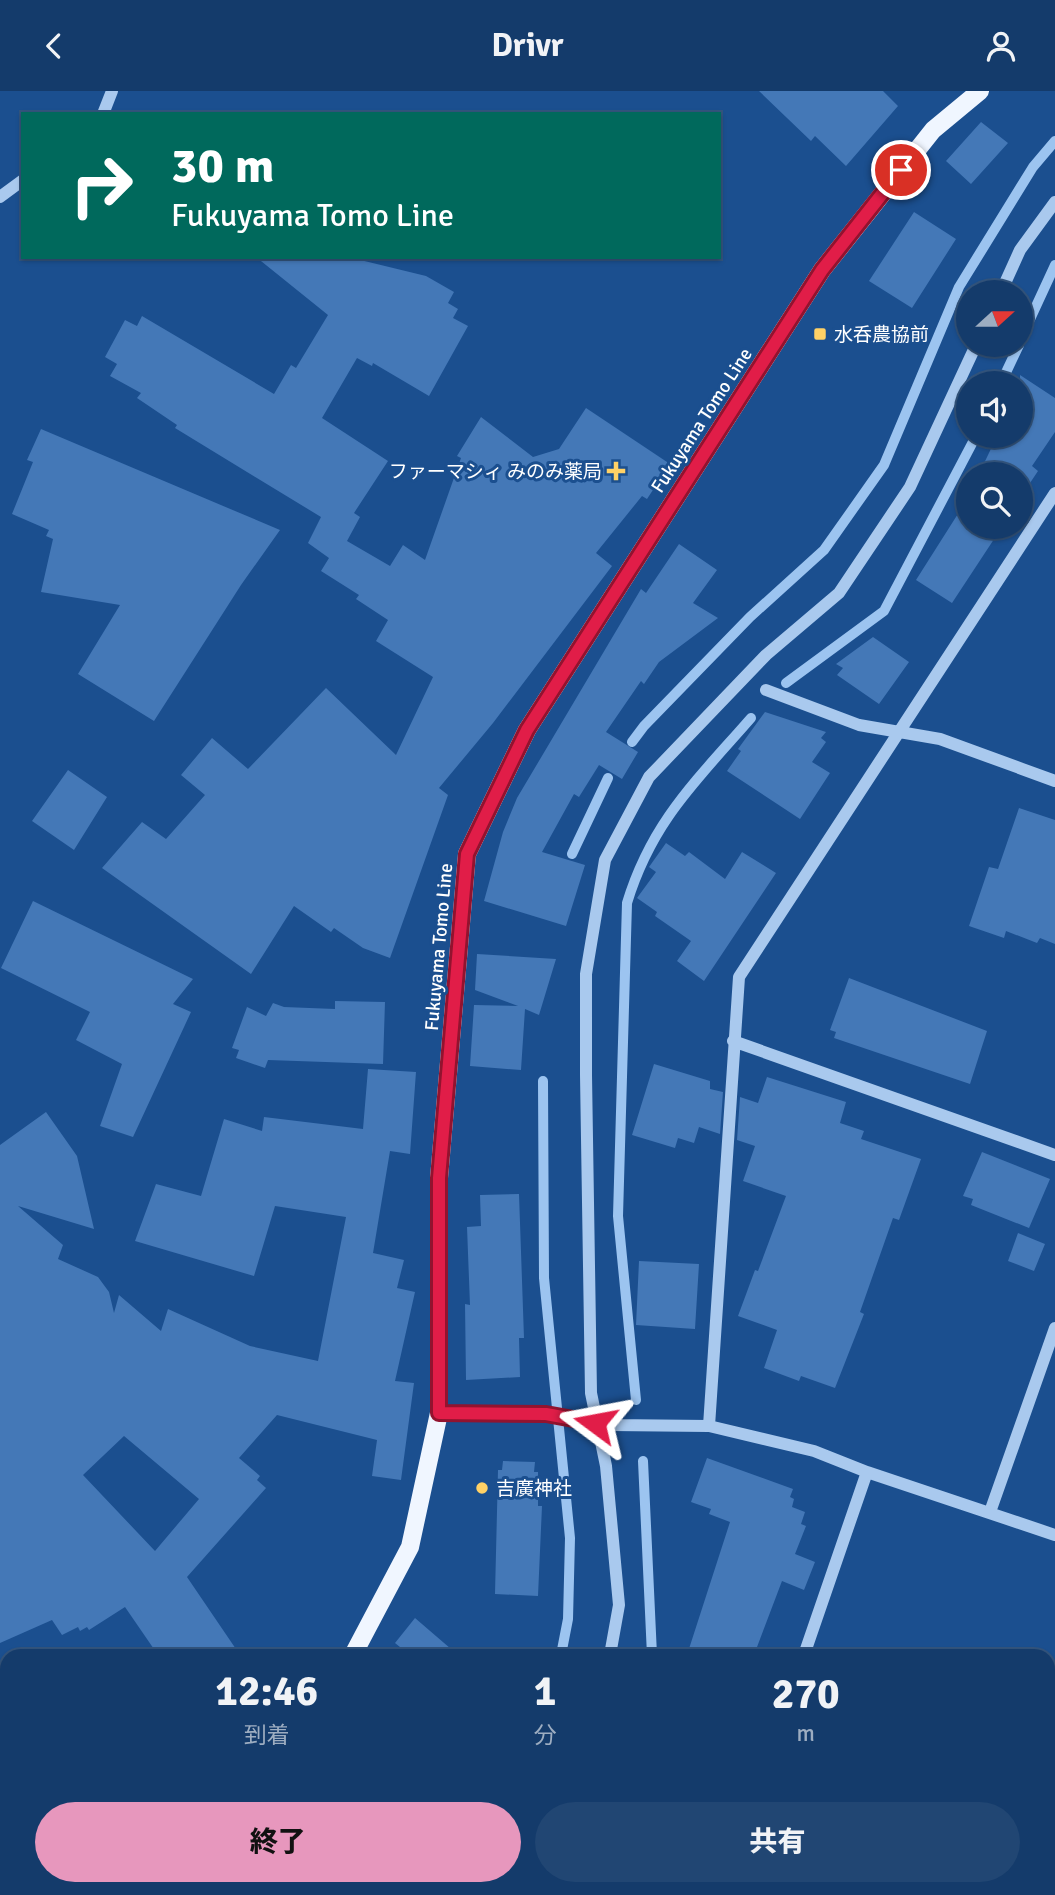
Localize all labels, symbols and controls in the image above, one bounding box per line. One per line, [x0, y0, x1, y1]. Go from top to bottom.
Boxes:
text: Drivr [491, 26, 564, 65]
icon: back [35, 27, 73, 65]
icon: person [982, 27, 1020, 65]
text: 30 m [171, 136, 274, 196]
icon: right [56, 140, 147, 231]
pin [871, 140, 931, 200]
icon: arrive [882, 151, 920, 189]
text: Fukuyama Tomo Line [171, 196, 454, 235]
north arrow [956, 280, 1032, 357]
map controls [956, 280, 1033, 539]
place label: 水呑農協前 [834, 323, 929, 347]
marker: 水呑農協前 [812, 326, 828, 342]
street label: Fukuyama Tomo Line [646, 344, 758, 498]
button: sound [956, 371, 1033, 448]
place label: ファーマシィ みのみ薬局 [389, 460, 602, 484]
button: search [956, 462, 1033, 539]
marker: ファーマシィ みのみ薬局 [608, 463, 624, 479]
street label: Fukuyama Tomo Line [420, 862, 458, 1032]
position arrow [558, 1386, 632, 1460]
place label: 吉廣神社 [496, 1477, 572, 1501]
marker: 吉廣神社 [474, 1480, 490, 1496]
text: 12:46 [215, 1666, 318, 1717]
text: 1 [534, 1666, 556, 1717]
text: 270 [772, 1669, 840, 1720]
text: m [797, 1719, 815, 1748]
text: 到着 [244, 1721, 290, 1750]
text: 分 [534, 1721, 557, 1750]
button: 終了 [35, 1802, 521, 1882]
button: 共有 [535, 1802, 1020, 1882]

